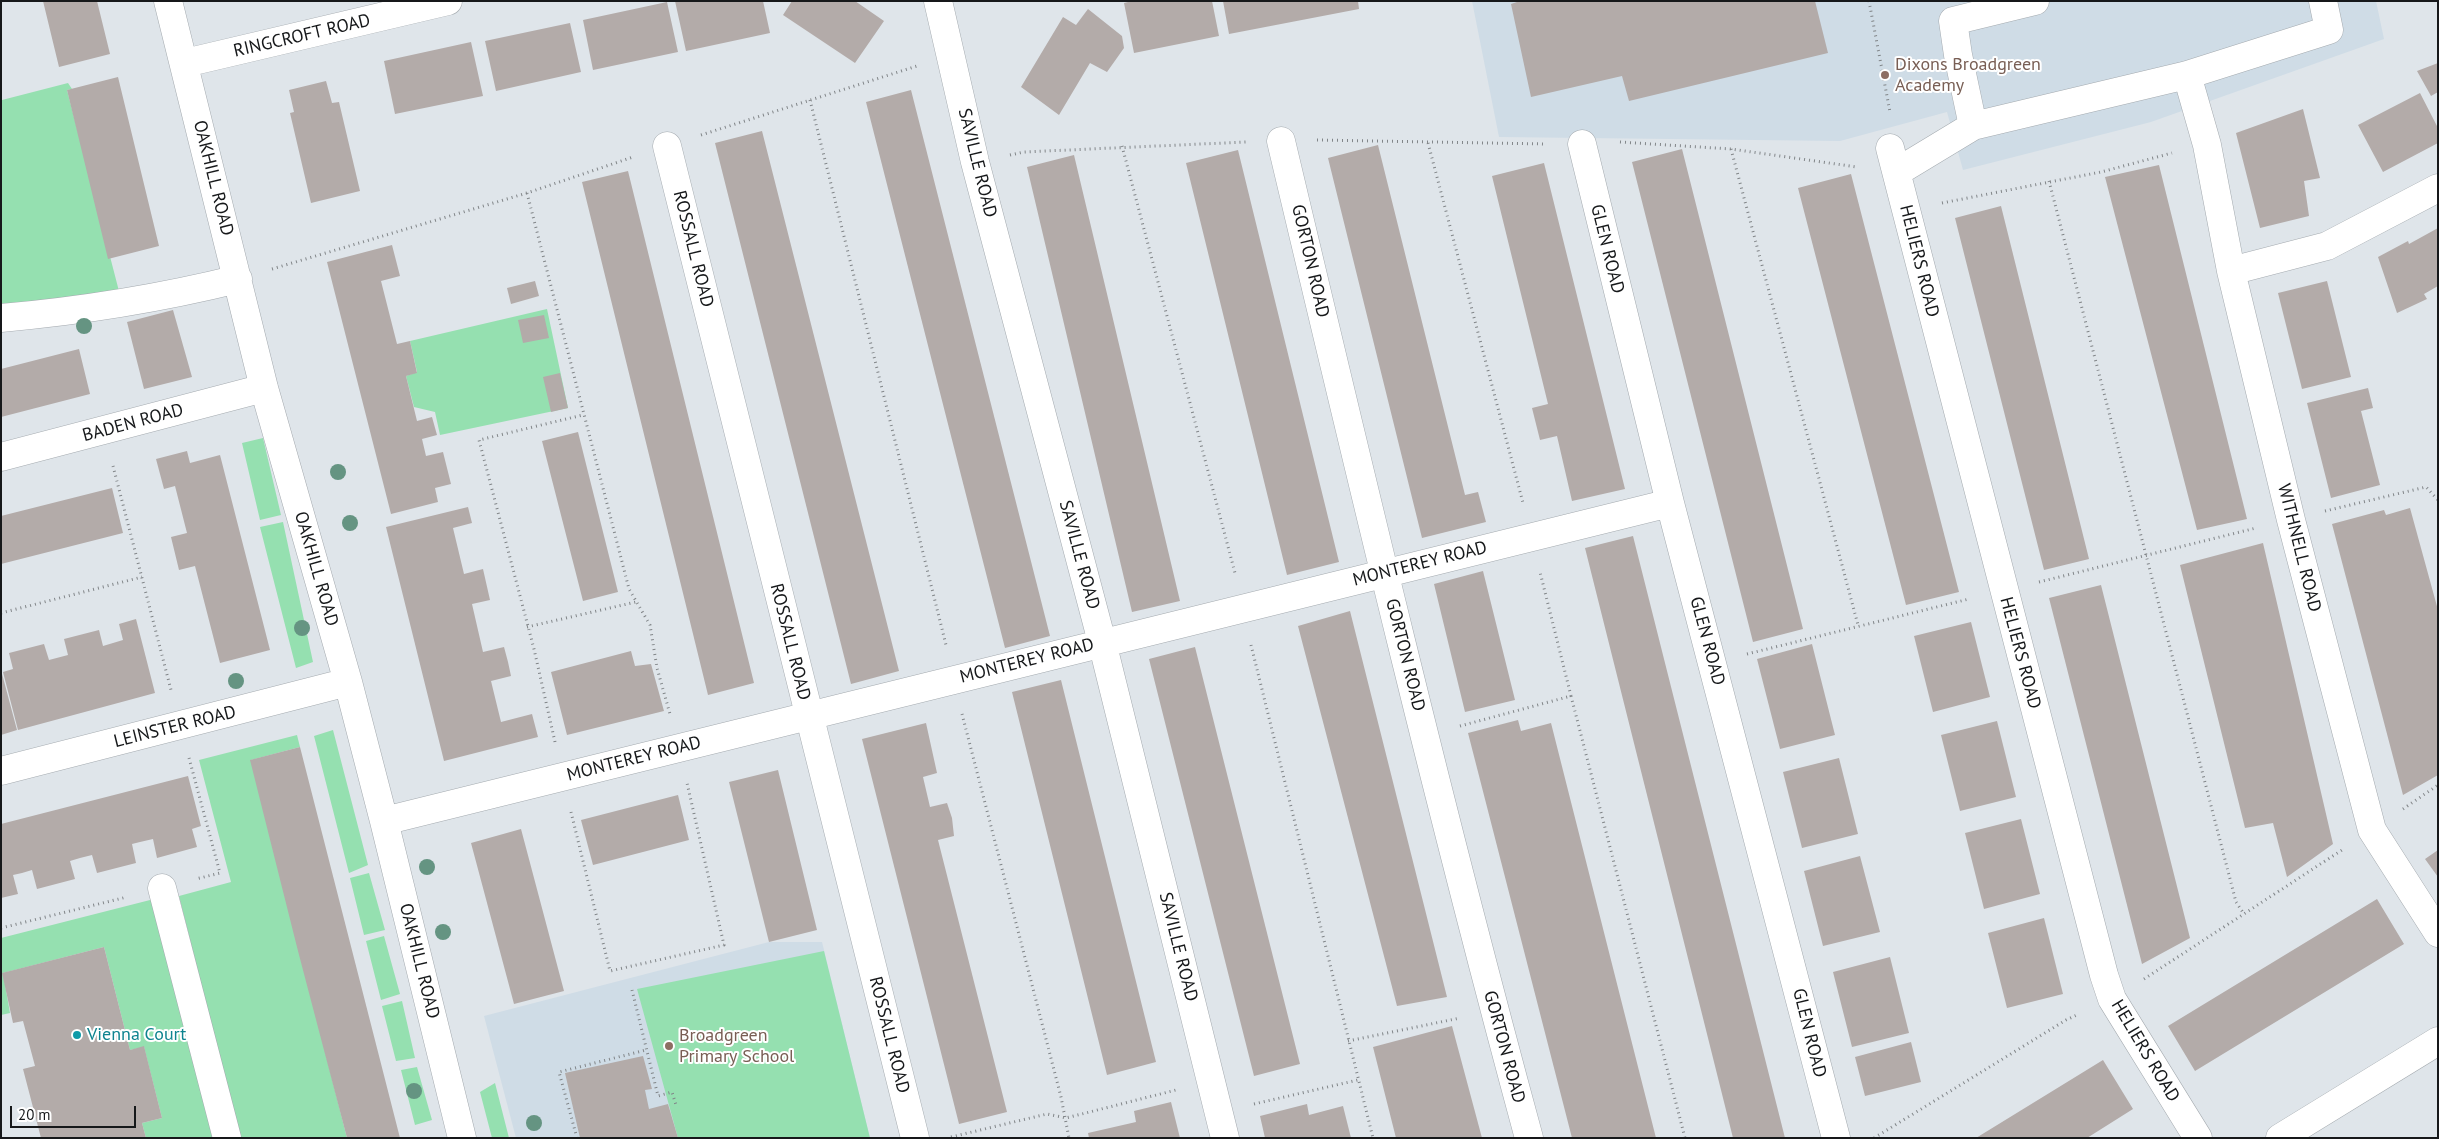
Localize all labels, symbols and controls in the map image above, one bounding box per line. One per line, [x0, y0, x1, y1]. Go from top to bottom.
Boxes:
street label: RINGCROFT ROAD [231, 10, 373, 62]
place label: Dixons Broadgreen Academy [1895, 54, 2041, 96]
marker: Dixons Broadgreen Academy [1879, 69, 1891, 81]
street label: SAVILLE ROAD [953, 106, 1001, 220]
street label: OAKHILL ROAD [188, 118, 238, 238]
street label: ROSSALL ROAD [668, 188, 718, 310]
street label: GORTON ROAD [1286, 202, 1334, 320]
street label: GLEN ROAD [1586, 202, 1628, 296]
street label: HELIERS ROAD [1895, 203, 1943, 319]
street label: BADEN ROAD [80, 399, 186, 447]
street label: WITHNELL ROAD [2273, 482, 2325, 614]
street label: SAVILLE ROAD [1054, 498, 1104, 612]
street label: OAKHILL ROAD [289, 509, 343, 629]
street label: MONTEREY ROAD [1351, 537, 1489, 591]
street label: ROSSALL ROAD [765, 581, 815, 703]
street label: GLEN ROAD [1685, 594, 1729, 688]
street label: HELIERS ROAD [1995, 595, 2045, 711]
street label: GORTON ROAD [1381, 596, 1429, 714]
street label: MONTEREY ROAD [958, 634, 1096, 688]
street label: LEINSTER ROAD [112, 701, 238, 753]
street label: MONTEREY ROAD [565, 732, 703, 786]
street label: SAVILLE ROAD [1154, 890, 1202, 1004]
street label: OAKHILL ROAD [394, 901, 444, 1021]
street label: ROSSALL ROAD [864, 974, 914, 1096]
street label: GLEN ROAD [1788, 986, 1830, 1080]
street label: GORTON ROAD [1479, 988, 1529, 1106]
street label: HELIERS ROAD [2106, 996, 2184, 1106]
place label: Vienna Court [87, 1024, 186, 1046]
place label: Broadgreen Primary School [679, 1025, 794, 1068]
marker: Vienna Court [71, 1029, 83, 1041]
marker: Broadgreen Primary School [663, 1040, 675, 1052]
scale bar [12, 1096, 139, 1128]
text: 20 m [18, 1105, 51, 1124]

